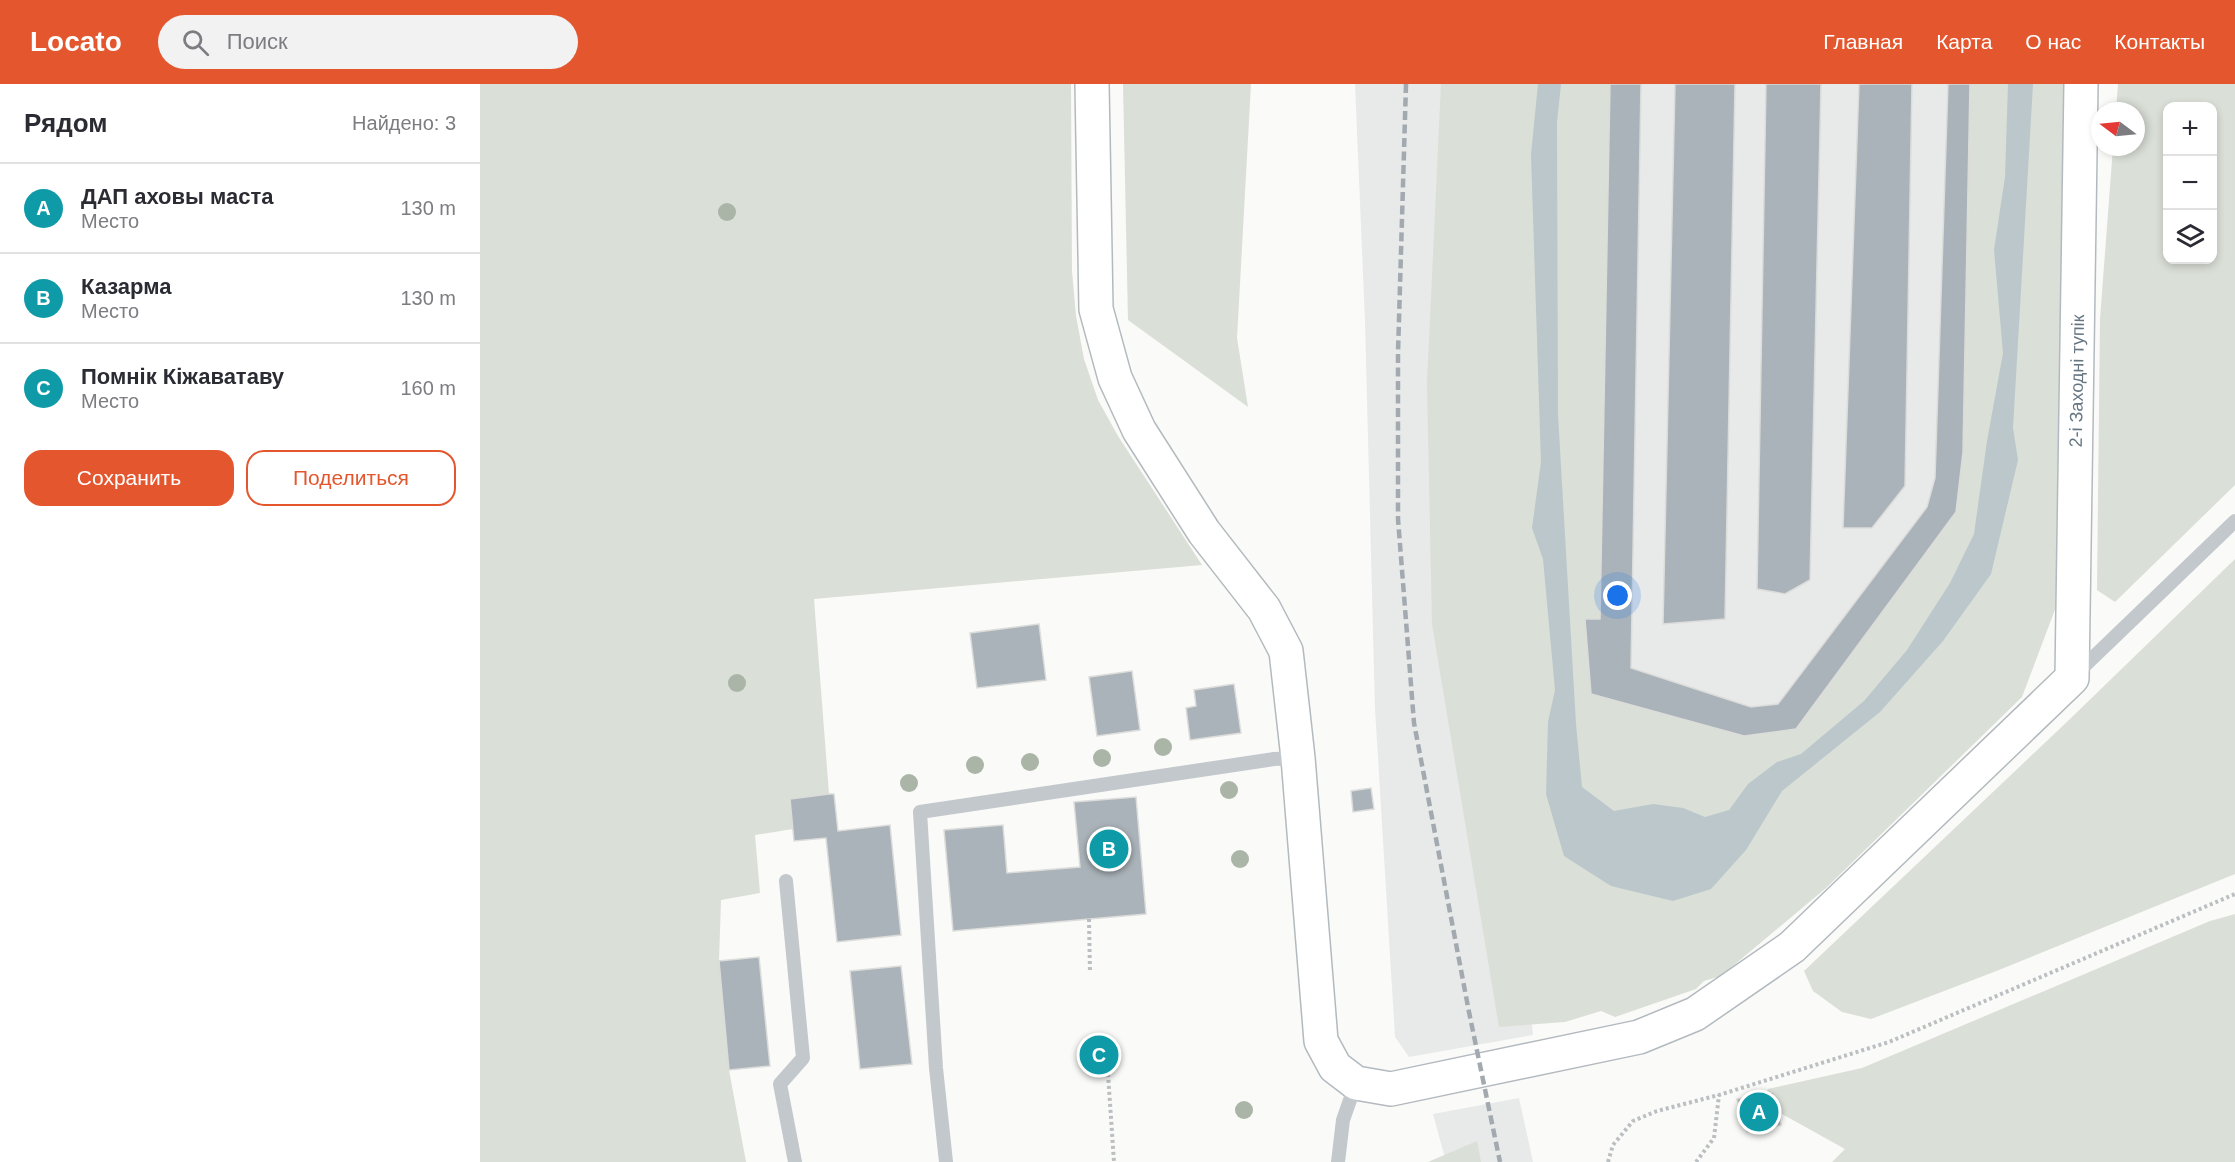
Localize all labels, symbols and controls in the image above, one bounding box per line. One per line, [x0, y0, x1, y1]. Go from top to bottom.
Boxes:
search box [158, 15, 578, 69]
text: Locato [30, 26, 122, 57]
icon: search [179, 26, 212, 59]
text: Поиск [227, 29, 288, 54]
text: Главная [1823, 30, 1903, 53]
text: Карта [1936, 30, 1992, 53]
text: О нас [2025, 30, 2081, 53]
text: Контакты [2114, 30, 2205, 53]
north arrow [2091, 102, 2145, 156]
map controls [2163, 102, 2217, 264]
button: + [2163, 102, 2217, 156]
text: Рядом [24, 108, 107, 138]
text: Найдено: 3 [352, 112, 456, 134]
button: − [2163, 156, 2217, 210]
text: ДАП аховы маста [81, 184, 273, 209]
text: A [36, 197, 51, 219]
text: 130 m [400, 197, 456, 219]
text: Место [81, 210, 139, 232]
button: layers [2163, 210, 2217, 264]
text: Казарма [81, 274, 171, 299]
text: B [36, 287, 51, 309]
text: 130 m [400, 287, 456, 309]
text: Место [81, 300, 139, 322]
street label: 2-і Заходні тупік [2066, 314, 2088, 448]
text: Помнік Кіжаватаву [81, 364, 284, 389]
text: C [36, 377, 51, 399]
text: 160 m [400, 377, 456, 399]
text: Место [81, 390, 139, 412]
button: Сохранить [24, 450, 234, 506]
button: Поделиться [246, 450, 456, 506]
your location [1603, 581, 1632, 610]
pin: B [1090, 826, 1128, 872]
pin: C [1080, 1032, 1118, 1078]
pin: A [1740, 1090, 1778, 1134]

